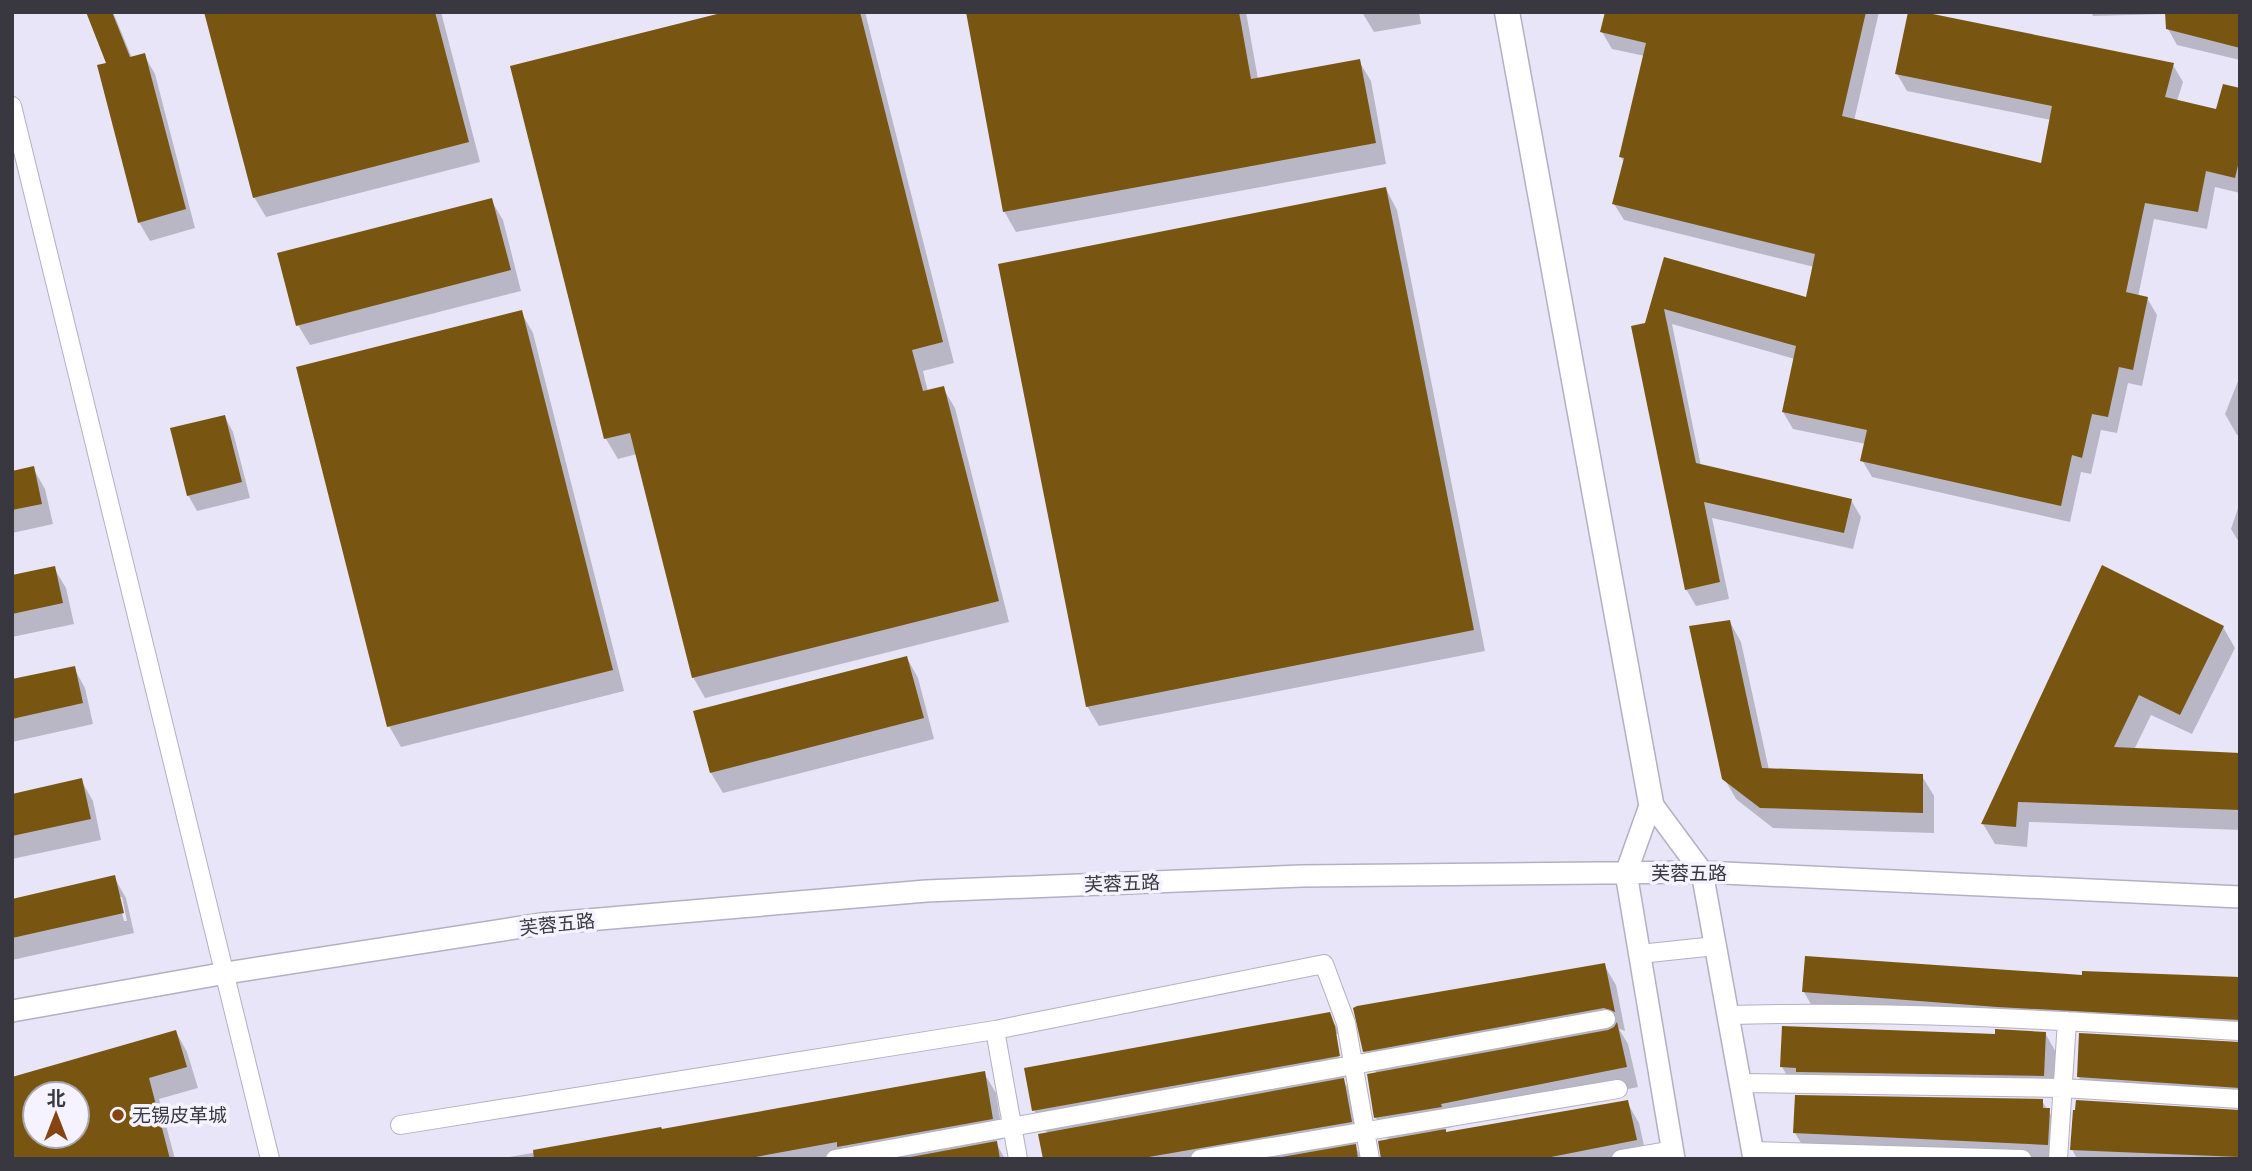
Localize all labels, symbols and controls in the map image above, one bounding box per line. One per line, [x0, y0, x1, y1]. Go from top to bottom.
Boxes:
street label: 芙蓉五路 [1651, 860, 1727, 887]
street label: 芙蓉五路 [1084, 869, 1160, 898]
street label: 芙蓉五路 [518, 907, 596, 942]
north arrow [21, 1080, 91, 1150]
text: 北 [46, 1085, 66, 1112]
place label: 无锡皮革城 [132, 1102, 227, 1129]
marker: 无锡皮革城 [110, 1107, 126, 1123]

